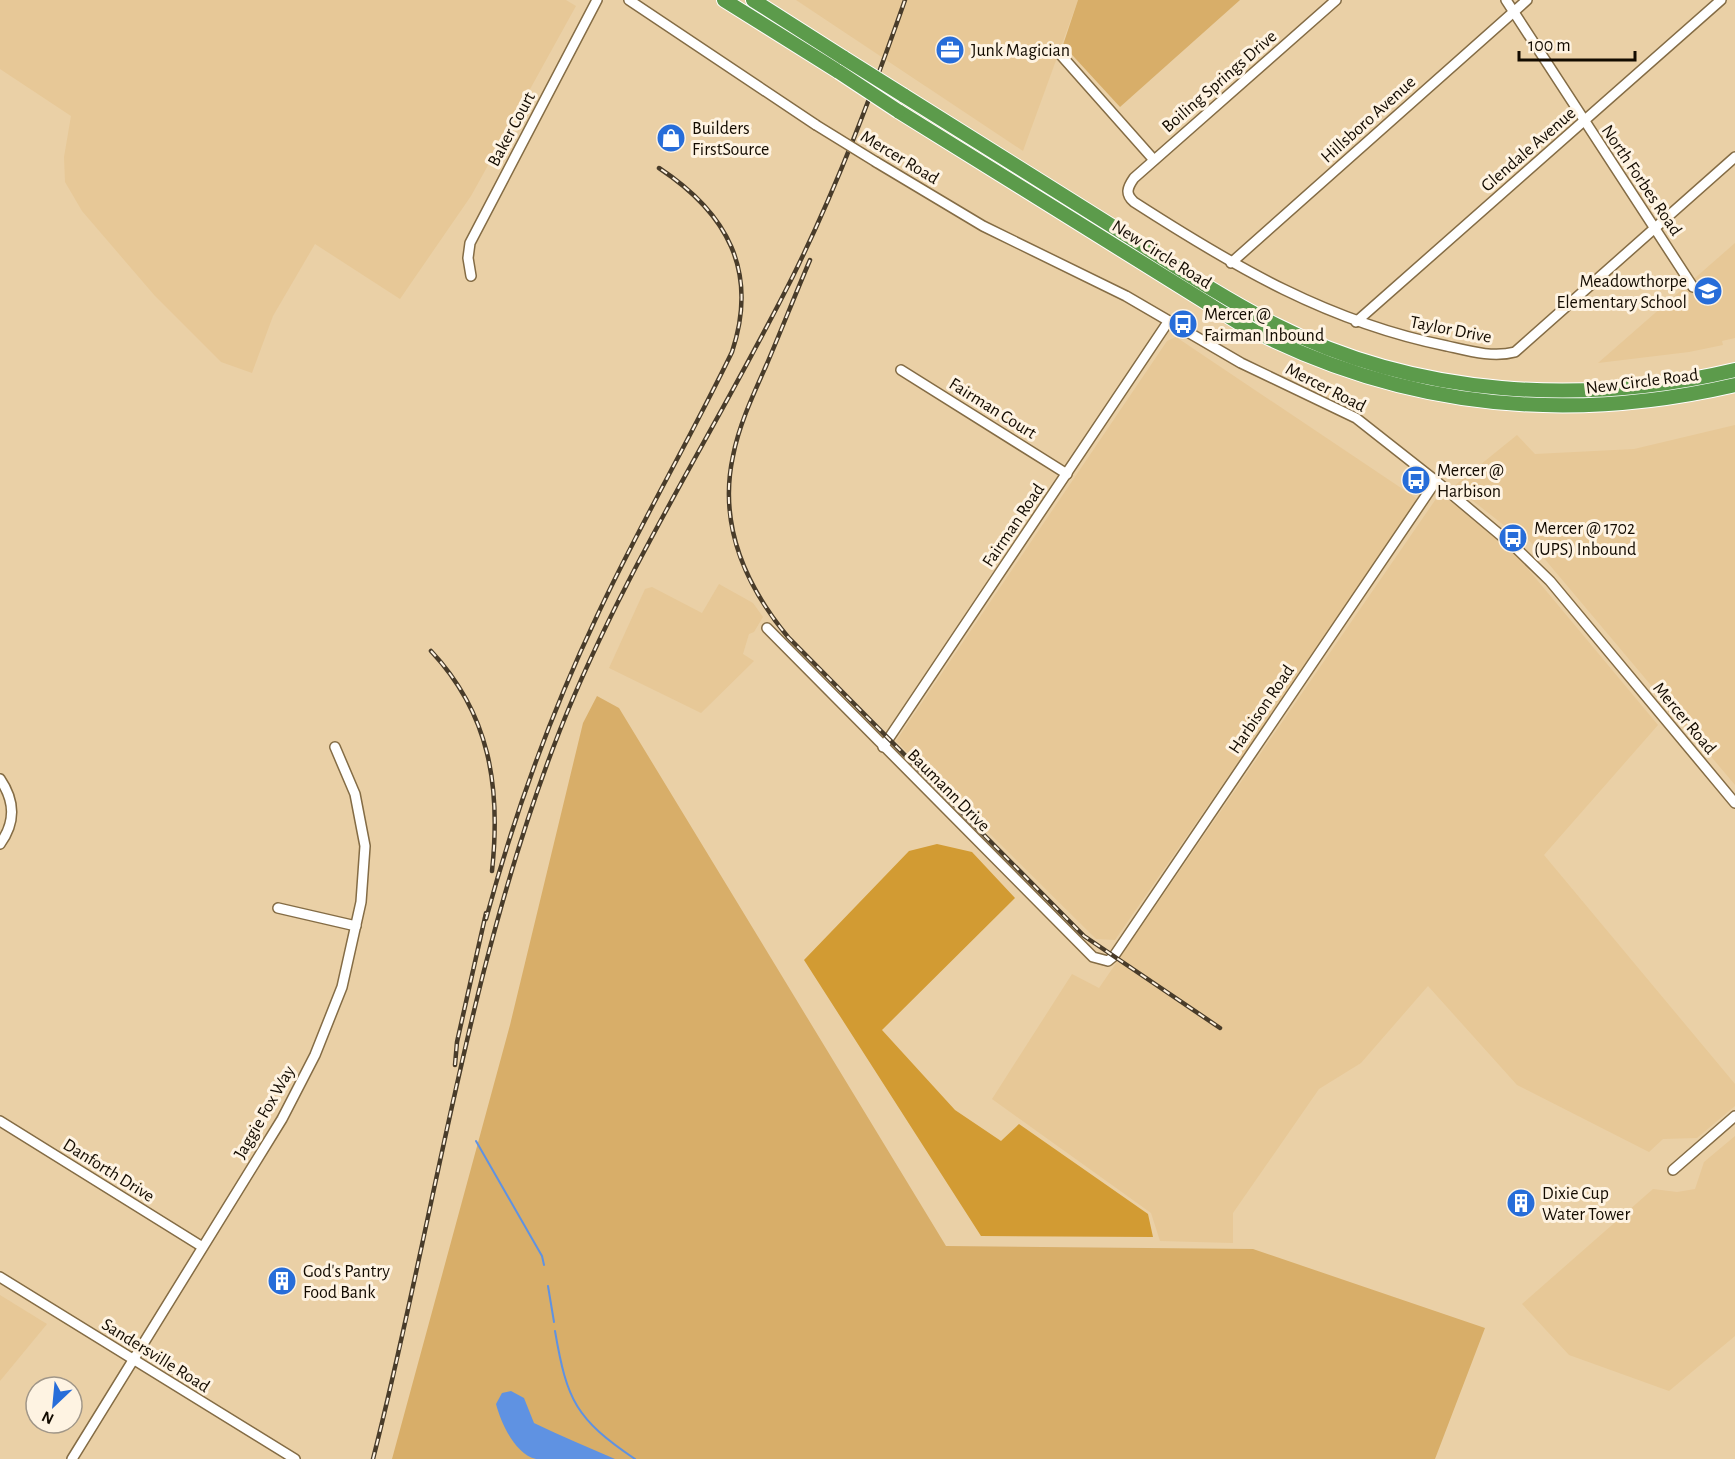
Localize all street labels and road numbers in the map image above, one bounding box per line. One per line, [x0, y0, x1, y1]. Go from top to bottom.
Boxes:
street label: Boiling Springs Drive [1159, 27, 1280, 136]
street label: Hillsboro Avenue [1318, 73, 1419, 167]
street label: Baker Court [485, 89, 539, 170]
street label: Glendale Avenue [1478, 104, 1579, 195]
street label: North Forbes Road [1598, 122, 1685, 239]
street label: Mercer Road [857, 128, 942, 188]
street label: New Circle Road [1109, 217, 1214, 292]
street label: Taylor Drive [1408, 313, 1493, 347]
street label: Mercer Road [1282, 360, 1369, 416]
street label: New Circle Road [1585, 366, 1699, 398]
street label: Fairman Court [946, 375, 1039, 443]
street label: Fairman Road [979, 481, 1048, 571]
street label: Harbison Road [1226, 662, 1298, 757]
street label: Mercer Road [1649, 679, 1719, 758]
street label: Baumann Drive [904, 746, 993, 835]
street label: Jaggie Fox Way [231, 1063, 299, 1162]
street label: Danforth Drive [60, 1136, 157, 1206]
street label: Sandersville Road [98, 1315, 213, 1396]

